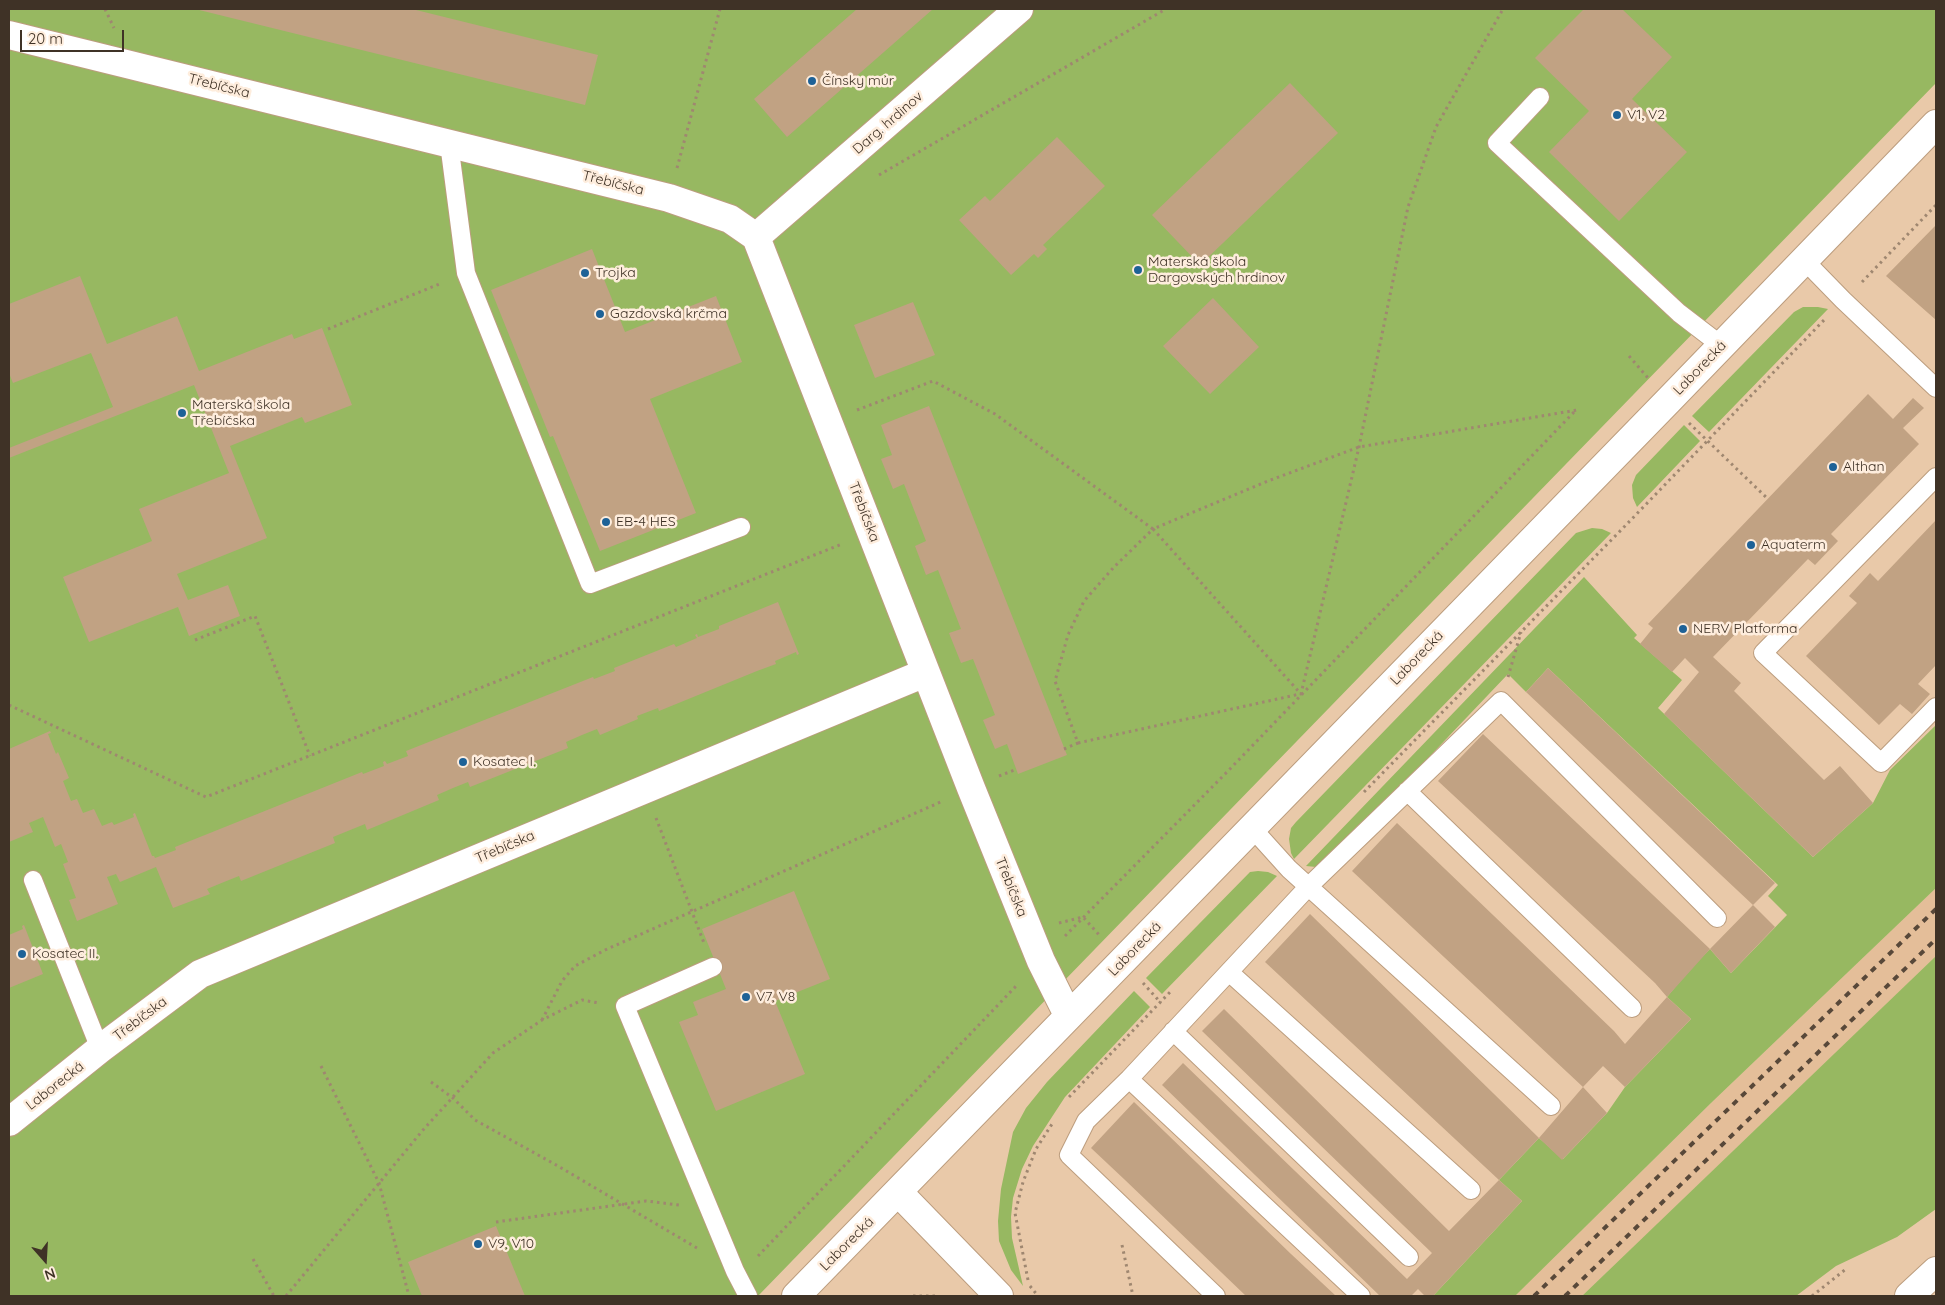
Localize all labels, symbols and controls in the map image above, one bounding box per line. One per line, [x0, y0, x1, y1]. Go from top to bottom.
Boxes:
scale bar [22, 20, 126, 52]
text: 20 m [28, 29, 63, 48]
street label: Třebíčska [186, 70, 252, 102]
place label: Čínsky múr [822, 73, 894, 89]
marker: Čínsky múr [806, 75, 818, 87]
street label: Darg. hrdinov [850, 88, 926, 158]
place label: V1, V2 [1627, 107, 1665, 123]
marker: V1, V2 [1611, 109, 1623, 121]
street label: Třebíčska [580, 167, 646, 199]
place label: Materská škola Dargovských hrdinov [1148, 254, 1285, 286]
marker: Materská škola Dargovských hrdinov [1132, 264, 1144, 276]
place label: Trojka [595, 265, 636, 281]
marker: Trojka [579, 267, 591, 279]
place label: Gazdovská krčma [610, 306, 727, 322]
marker: Gazdovská krčma [594, 308, 606, 320]
street label: Laborecká [1670, 337, 1730, 399]
place label: Materská škola Třebíčska [192, 397, 290, 430]
marker: Materská škola Třebíčska [176, 407, 188, 419]
place label: Althan [1843, 459, 1885, 475]
marker: Althan [1827, 461, 1839, 473]
street label: Třebíčska [845, 480, 883, 544]
place label: EB-4 HES [616, 514, 676, 530]
marker: EB-4 HES [600, 516, 612, 528]
place label: Aquaterm [1761, 537, 1826, 553]
marker: Aquaterm [1745, 539, 1757, 551]
place label: NERV Platforma [1693, 621, 1798, 637]
marker: NERV Platforma [1677, 623, 1689, 635]
street label: Laborecká [1387, 627, 1447, 689]
place label: Kosatec I. [473, 754, 535, 770]
marker: Kosatec I. [457, 756, 469, 768]
street label: Třebíčska [473, 827, 537, 867]
street label: Třebíčska [991, 855, 1031, 919]
street label: Laborecká [1105, 918, 1165, 980]
place label: Kosatec II. [32, 946, 98, 962]
marker: Kosatec II. [16, 948, 28, 960]
place label: V7, V8 [756, 989, 795, 1005]
marker: V7, V8 [740, 991, 752, 1003]
street label: Třebíčska [110, 993, 170, 1045]
street label: Laborecká [23, 1058, 87, 1114]
street label: Laborecká [817, 1214, 877, 1274]
north arrow [20, 1235, 70, 1285]
place label: V9, V10 [488, 1236, 534, 1252]
marker: V9, V10 [472, 1238, 484, 1250]
text: N [42, 1264, 58, 1284]

